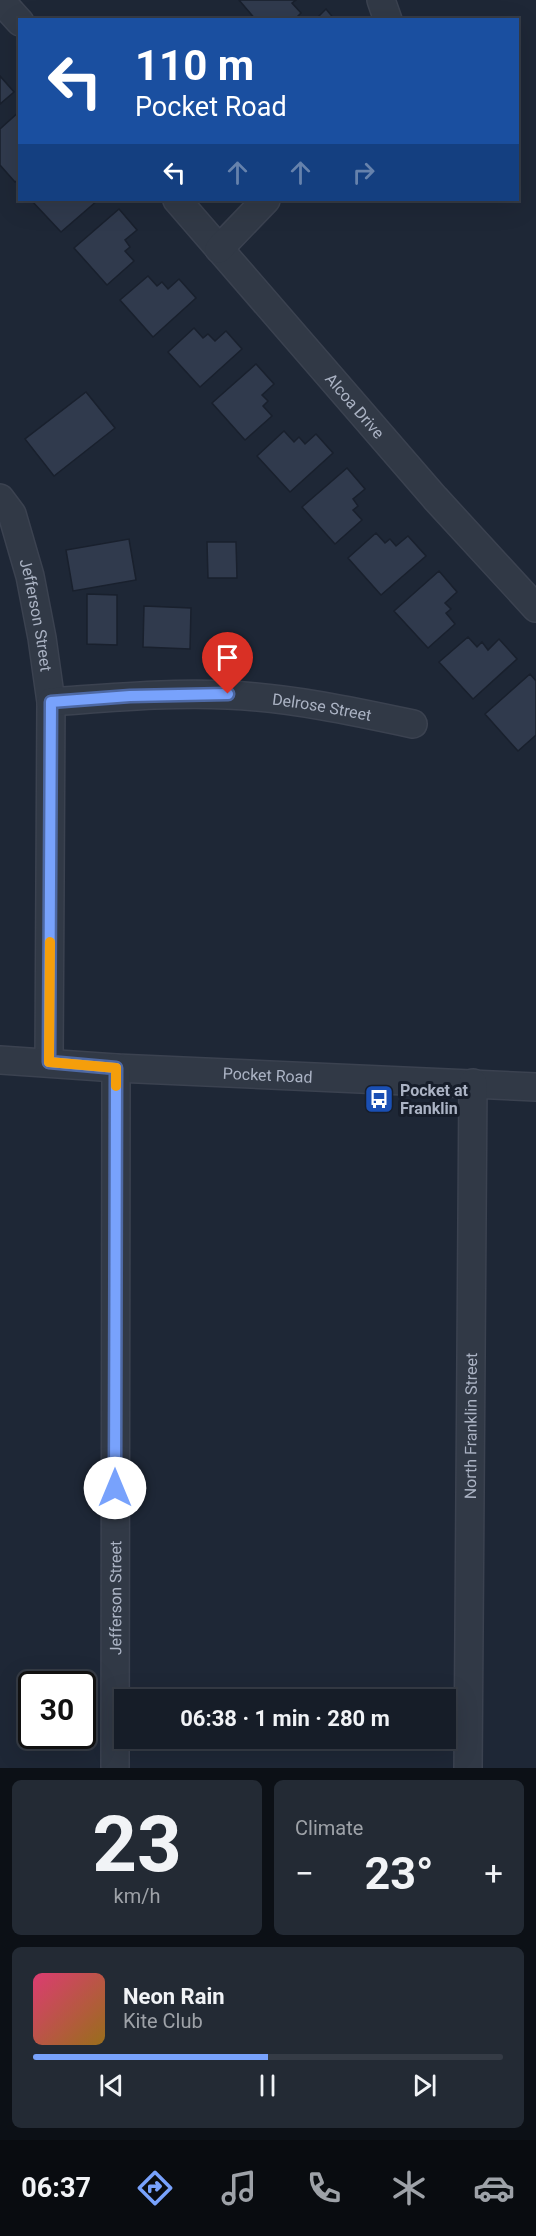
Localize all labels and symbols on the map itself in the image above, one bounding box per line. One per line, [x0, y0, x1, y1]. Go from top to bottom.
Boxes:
street label: Alcoa Drive [321, 369, 388, 443]
street label: Jefferson Street [15, 556, 56, 673]
pin [202, 632, 253, 694]
street label: Delrose Street [271, 690, 373, 725]
street label: Pocket Road [222, 1064, 313, 1087]
place label: Pocket at Franklin [400, 1081, 469, 1118]
bus stop icon: Pocket at Franklin [363, 1083, 395, 1115]
street label: North Franklin Street [461, 1353, 481, 1499]
position arrow [83, 1456, 147, 1520]
street label: Jefferson Street [106, 1541, 125, 1655]
speed limit sign: 30 [18, 1671, 96, 1749]

